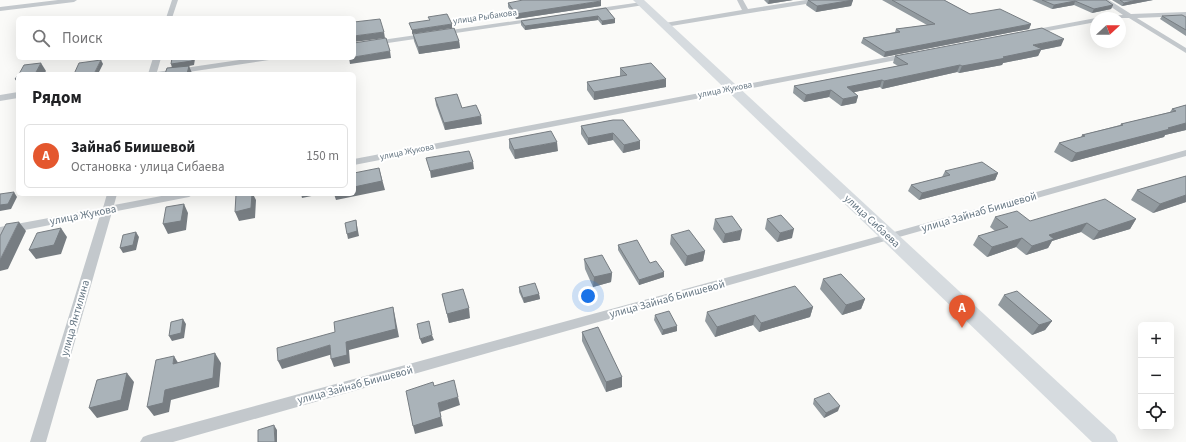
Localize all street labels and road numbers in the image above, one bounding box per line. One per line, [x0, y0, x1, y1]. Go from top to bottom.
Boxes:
street label: улица Рыбакова [452, 6, 518, 28]
street label: улица Жукова [697, 78, 753, 102]
street label: улица Жукова [379, 140, 435, 164]
street label: улица Зайнаб Биишевой [920, 188, 1038, 236]
street label: улица Сибаева [841, 191, 903, 251]
street label: улица Жукова [48, 201, 118, 229]
street label: улица Зайнаб Биишевой [608, 276, 726, 322]
street label: улица Янтилина [57, 278, 93, 358]
street label: улица Зайнаб Биишевой [296, 362, 414, 408]

